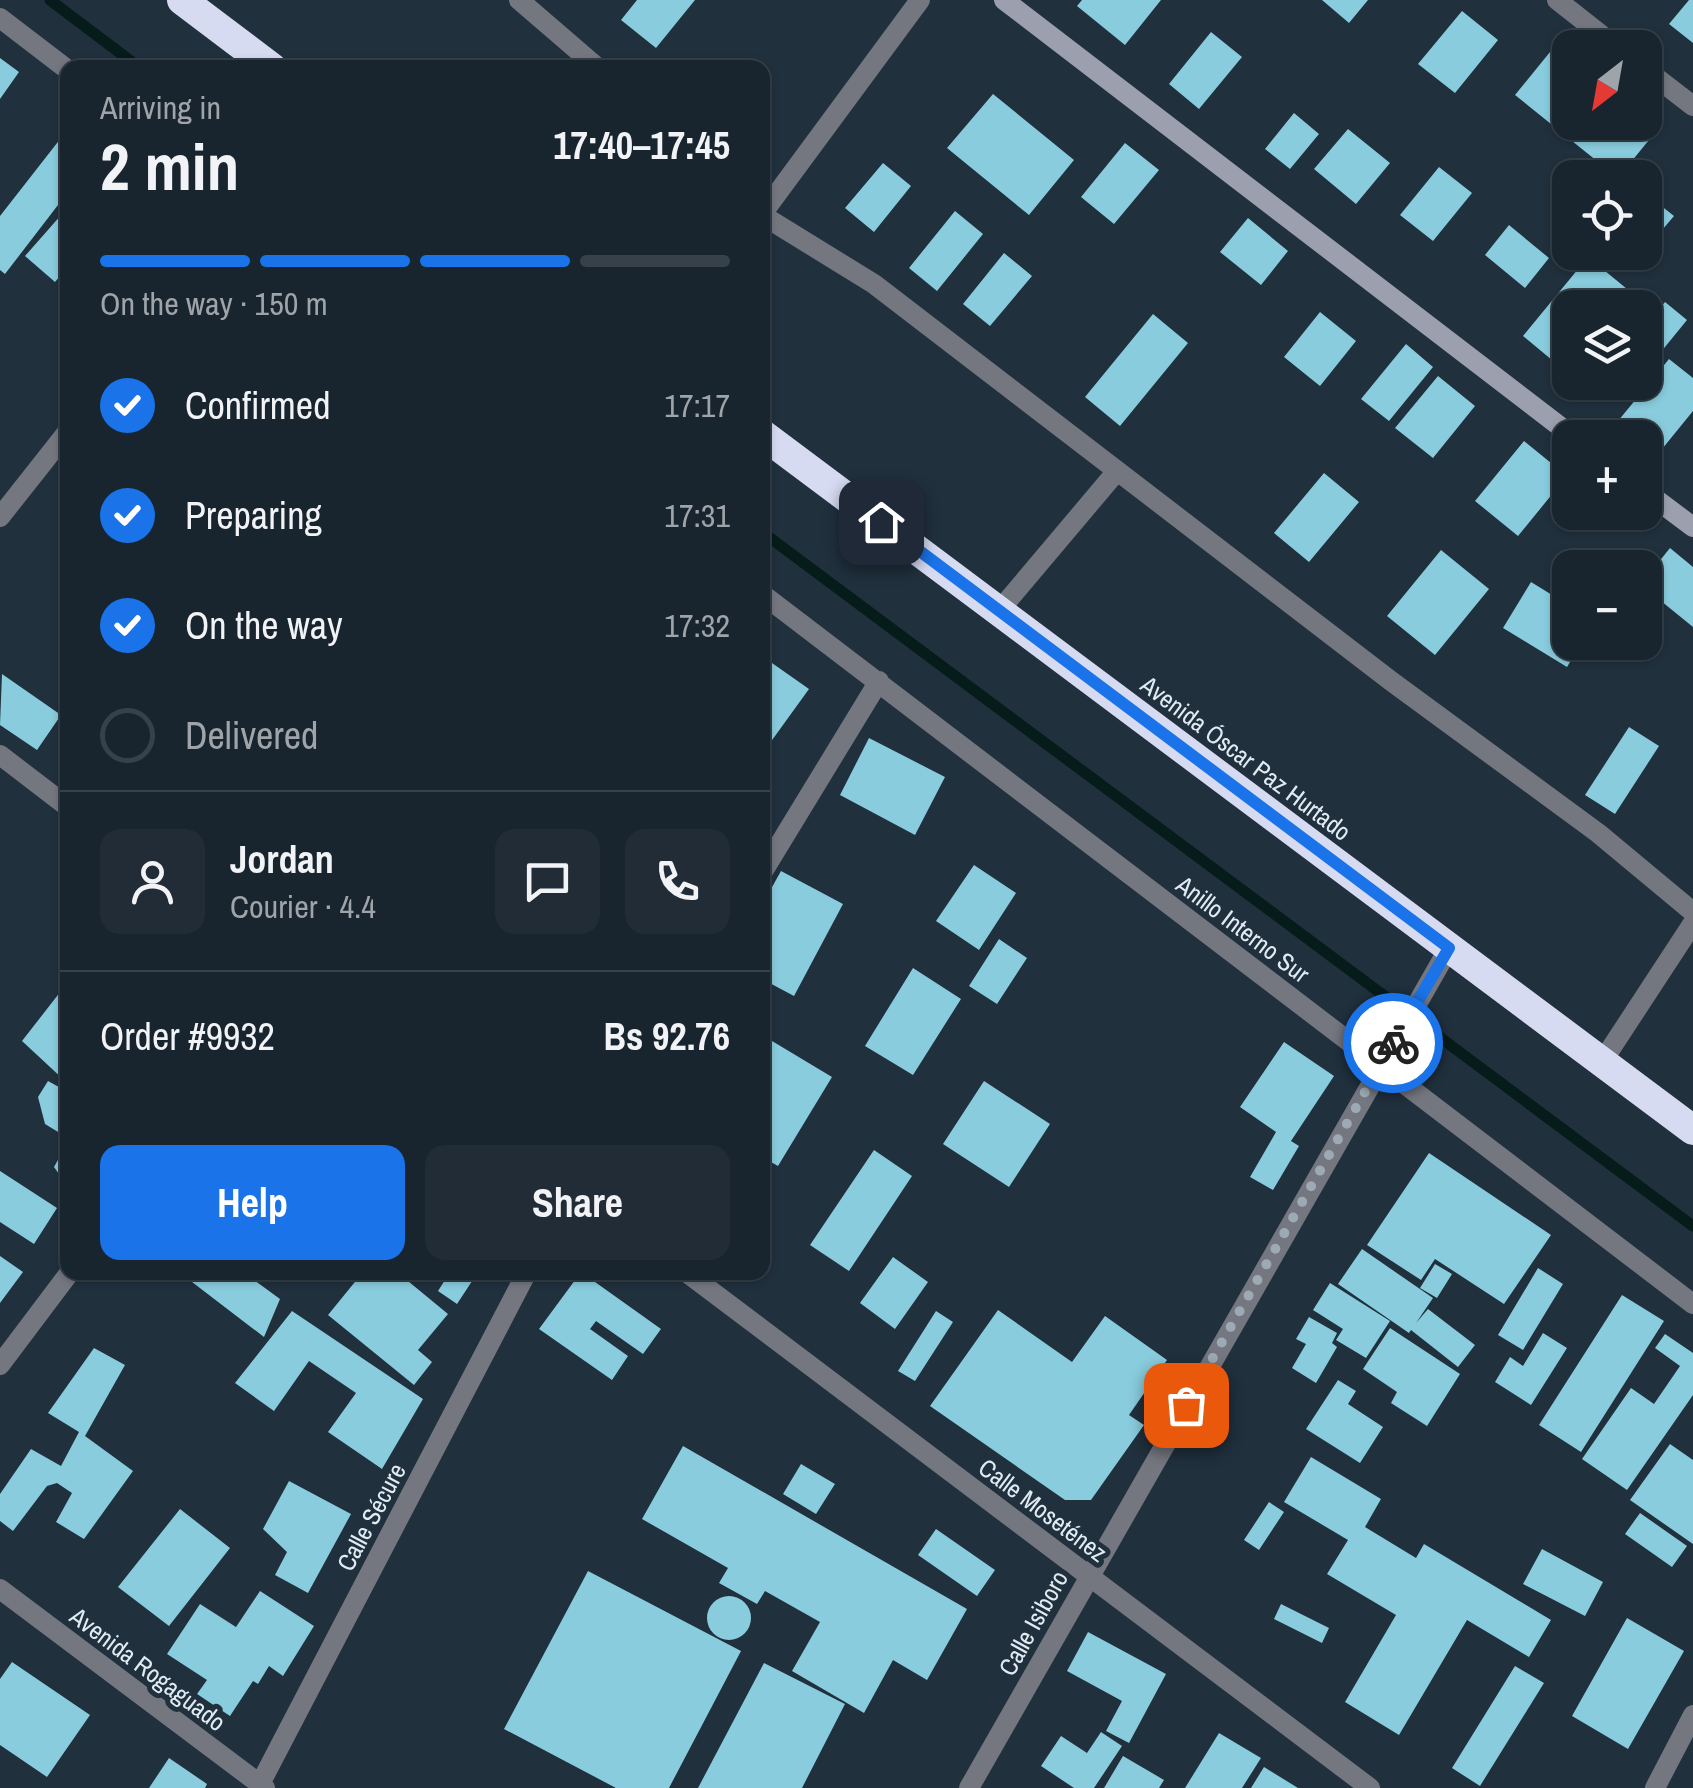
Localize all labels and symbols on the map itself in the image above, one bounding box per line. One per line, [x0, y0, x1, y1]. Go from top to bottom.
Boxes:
north arrow [1552, 30, 1662, 140]
pin [839, 480, 924, 565]
street label: Avenida Óscar Paz Hurtado [1133, 667, 1358, 848]
street label: Anillo Interno Sur [1169, 867, 1317, 990]
courier [1343, 993, 1443, 1093]
pin [1144, 1363, 1229, 1448]
street label: Calle Moseténez [972, 1450, 1114, 1570]
street label: Calle Sécure [328, 1457, 414, 1577]
street label: Calle Isiboro [990, 1564, 1076, 1682]
street label: Avenida Rogaguado [62, 1599, 233, 1739]

